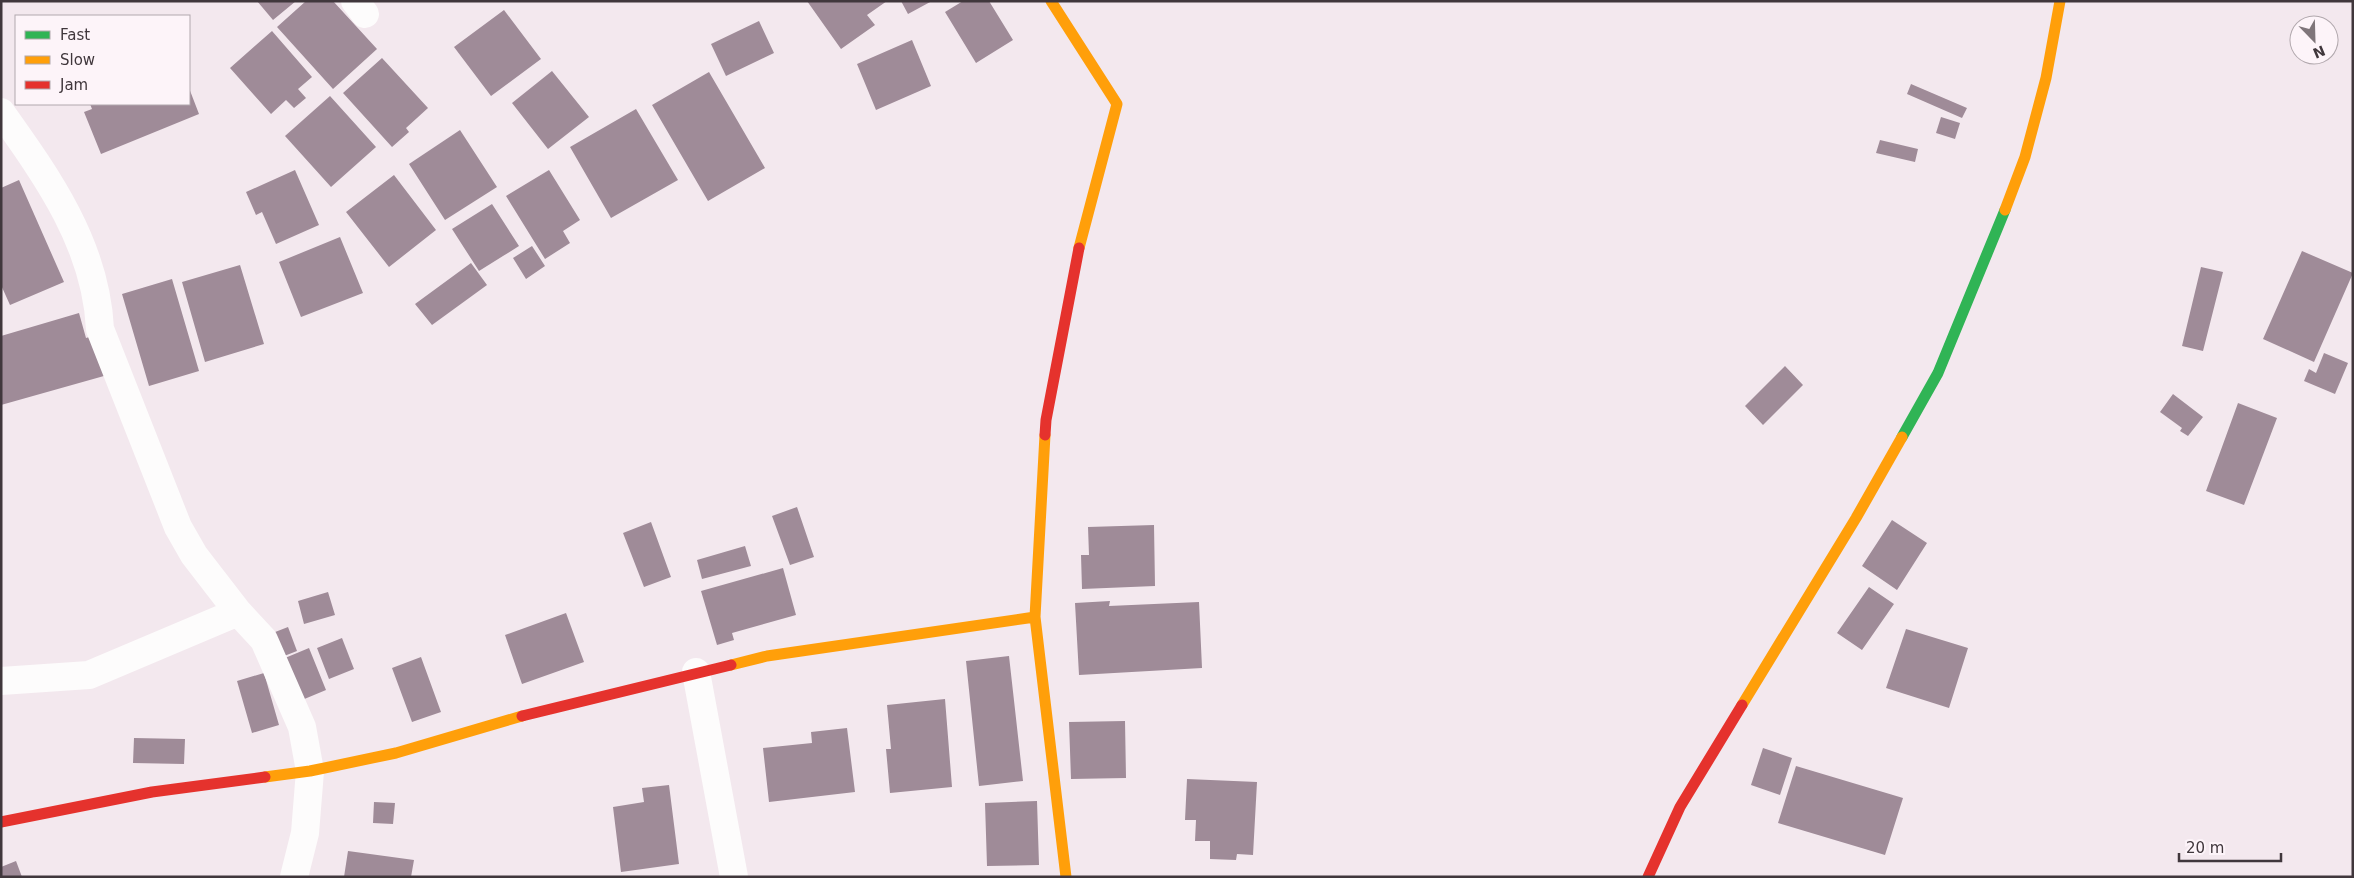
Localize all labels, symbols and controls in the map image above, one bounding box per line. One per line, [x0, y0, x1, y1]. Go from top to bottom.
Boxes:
legend [15, 15, 190, 105]
north arrow [2289, 15, 2339, 65]
text: Fast [60, 26, 90, 44]
text: N [2311, 42, 2328, 62]
text: Slow [60, 51, 95, 69]
text: Jam [59, 76, 88, 94]
scale bar [2179, 830, 2282, 862]
text: 20 m [2186, 839, 2224, 857]

